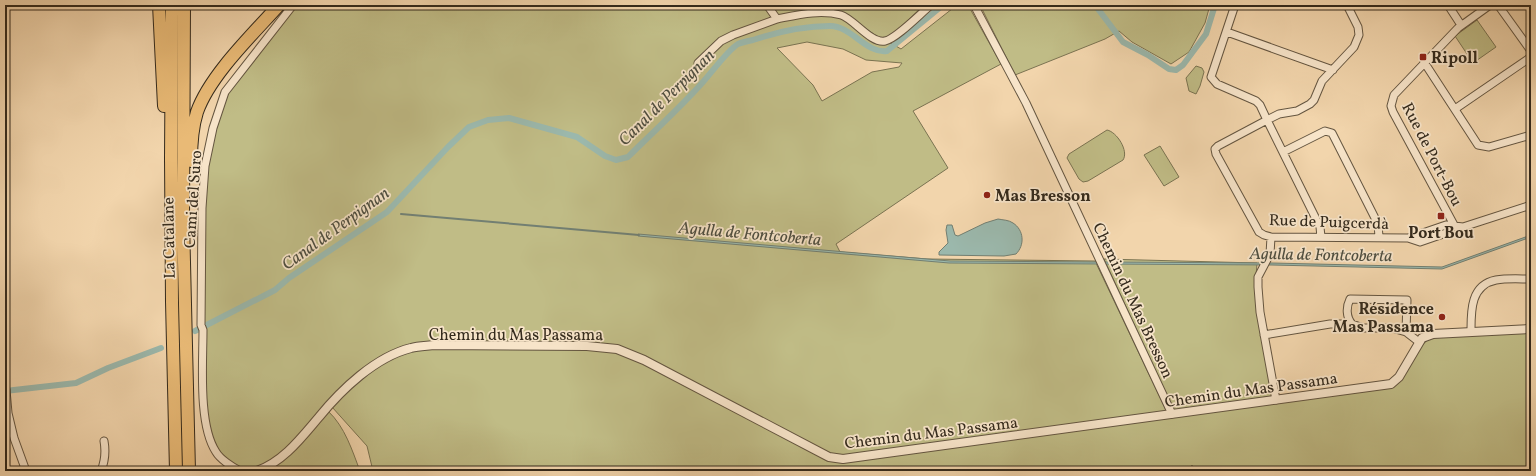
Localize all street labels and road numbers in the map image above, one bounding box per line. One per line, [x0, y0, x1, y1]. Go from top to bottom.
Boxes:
street label: Rue de Port-Bou [1396, 99, 1467, 211]
street label: Cami del Suro [180, 149, 208, 249]
street label: La Catalane [158, 197, 182, 279]
street label: Rue de Puigcerdà [1268, 210, 1389, 236]
street label: Chemin du Mas Bresson [1086, 219, 1178, 382]
street label: Chemin du Mas Passama [429, 325, 603, 347]
street label: Chemin du Mas Passama [1163, 368, 1339, 414]
street label: Chemin du Mas Passama [843, 412, 1019, 456]

